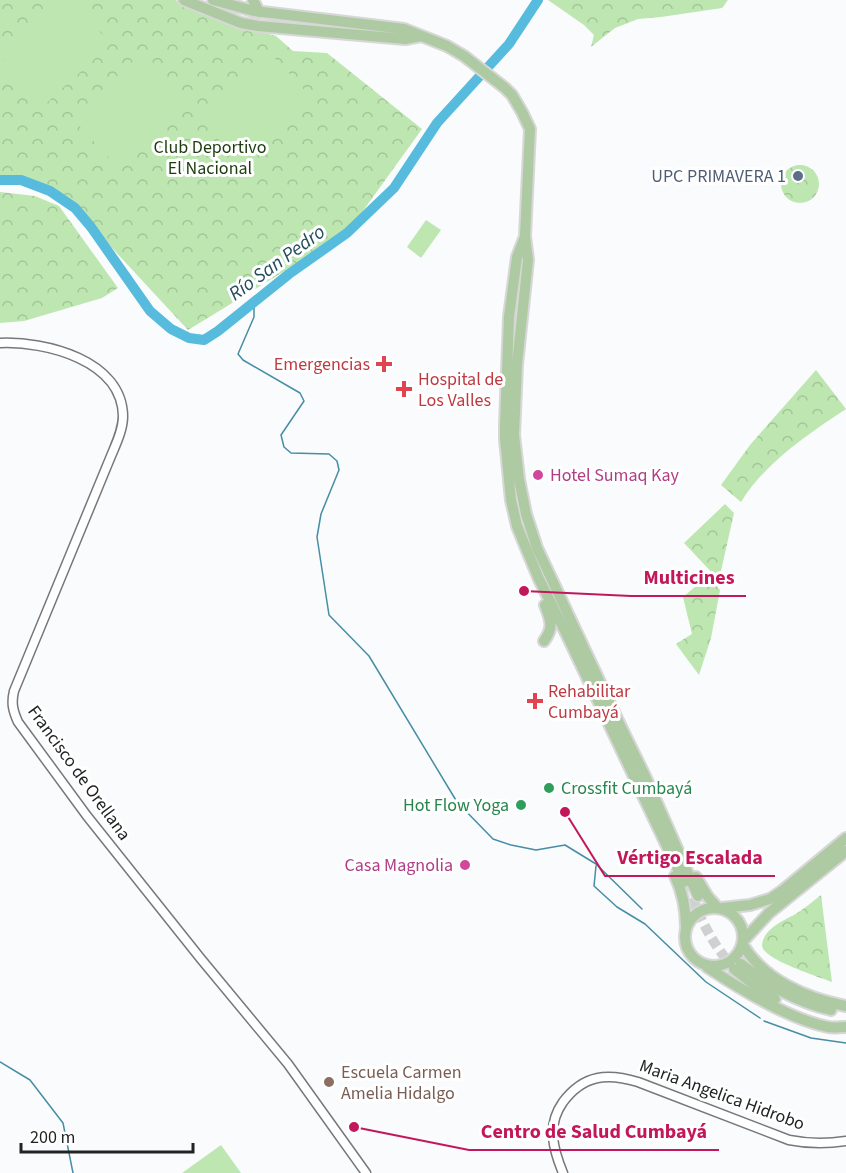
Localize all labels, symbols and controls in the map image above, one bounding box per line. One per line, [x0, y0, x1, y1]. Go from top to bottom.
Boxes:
park label: Club Deportivo El Nacional [154, 135, 266, 181]
place label: UPC PRIMAVERA 1 [651, 164, 786, 189]
marker: UPC PRIMAVERA 1 [791, 169, 805, 183]
water label: Río San Pedro [223, 218, 331, 308]
place label: Emergencias [274, 352, 370, 377]
marker: Emergencias [375, 355, 393, 373]
place label: Hospital de Los Valles [418, 367, 503, 413]
marker: Hospital de Los Valles [395, 380, 413, 398]
place label: Hotel Sumaq Kay [550, 463, 680, 488]
marker: Hotel Sumaq Kay [531, 468, 545, 482]
callout: Multicines [631, 558, 746, 596]
text: Multicines [643, 564, 735, 592]
place label: Rehabilitar Cumbayá [548, 679, 631, 725]
marker: Rehabilitar Cumbayá [526, 692, 544, 710]
street label: Francisco de Orellana [21, 700, 137, 846]
place label: Crossfit Cumbayá [561, 776, 692, 801]
marker: Crossfit Cumbayá [542, 781, 556, 795]
place label: Hot Flow Yoga [403, 793, 509, 818]
marker: Hot Flow Yoga [514, 798, 528, 812]
callout: Vértigo Escalada [605, 838, 775, 876]
text: Vértigo Escalada [616, 844, 763, 872]
place label: Casa Magnolia [345, 853, 453, 878]
marker: Casa Magnolia [458, 858, 472, 872]
street label: Maria Angelica Hidrobo [636, 1053, 808, 1137]
place label: Escuela Carmen Amelia Hidalgo [341, 1060, 462, 1106]
marker: Escuela Carmen Amelia Hidalgo [322, 1075, 336, 1089]
callout: Centro de Salud Cumbayá [469, 1112, 719, 1150]
scale bar [21, 1116, 194, 1154]
text: Centro de Salud Cumbayá [481, 1118, 707, 1146]
text: 200 m [30, 1125, 75, 1150]

